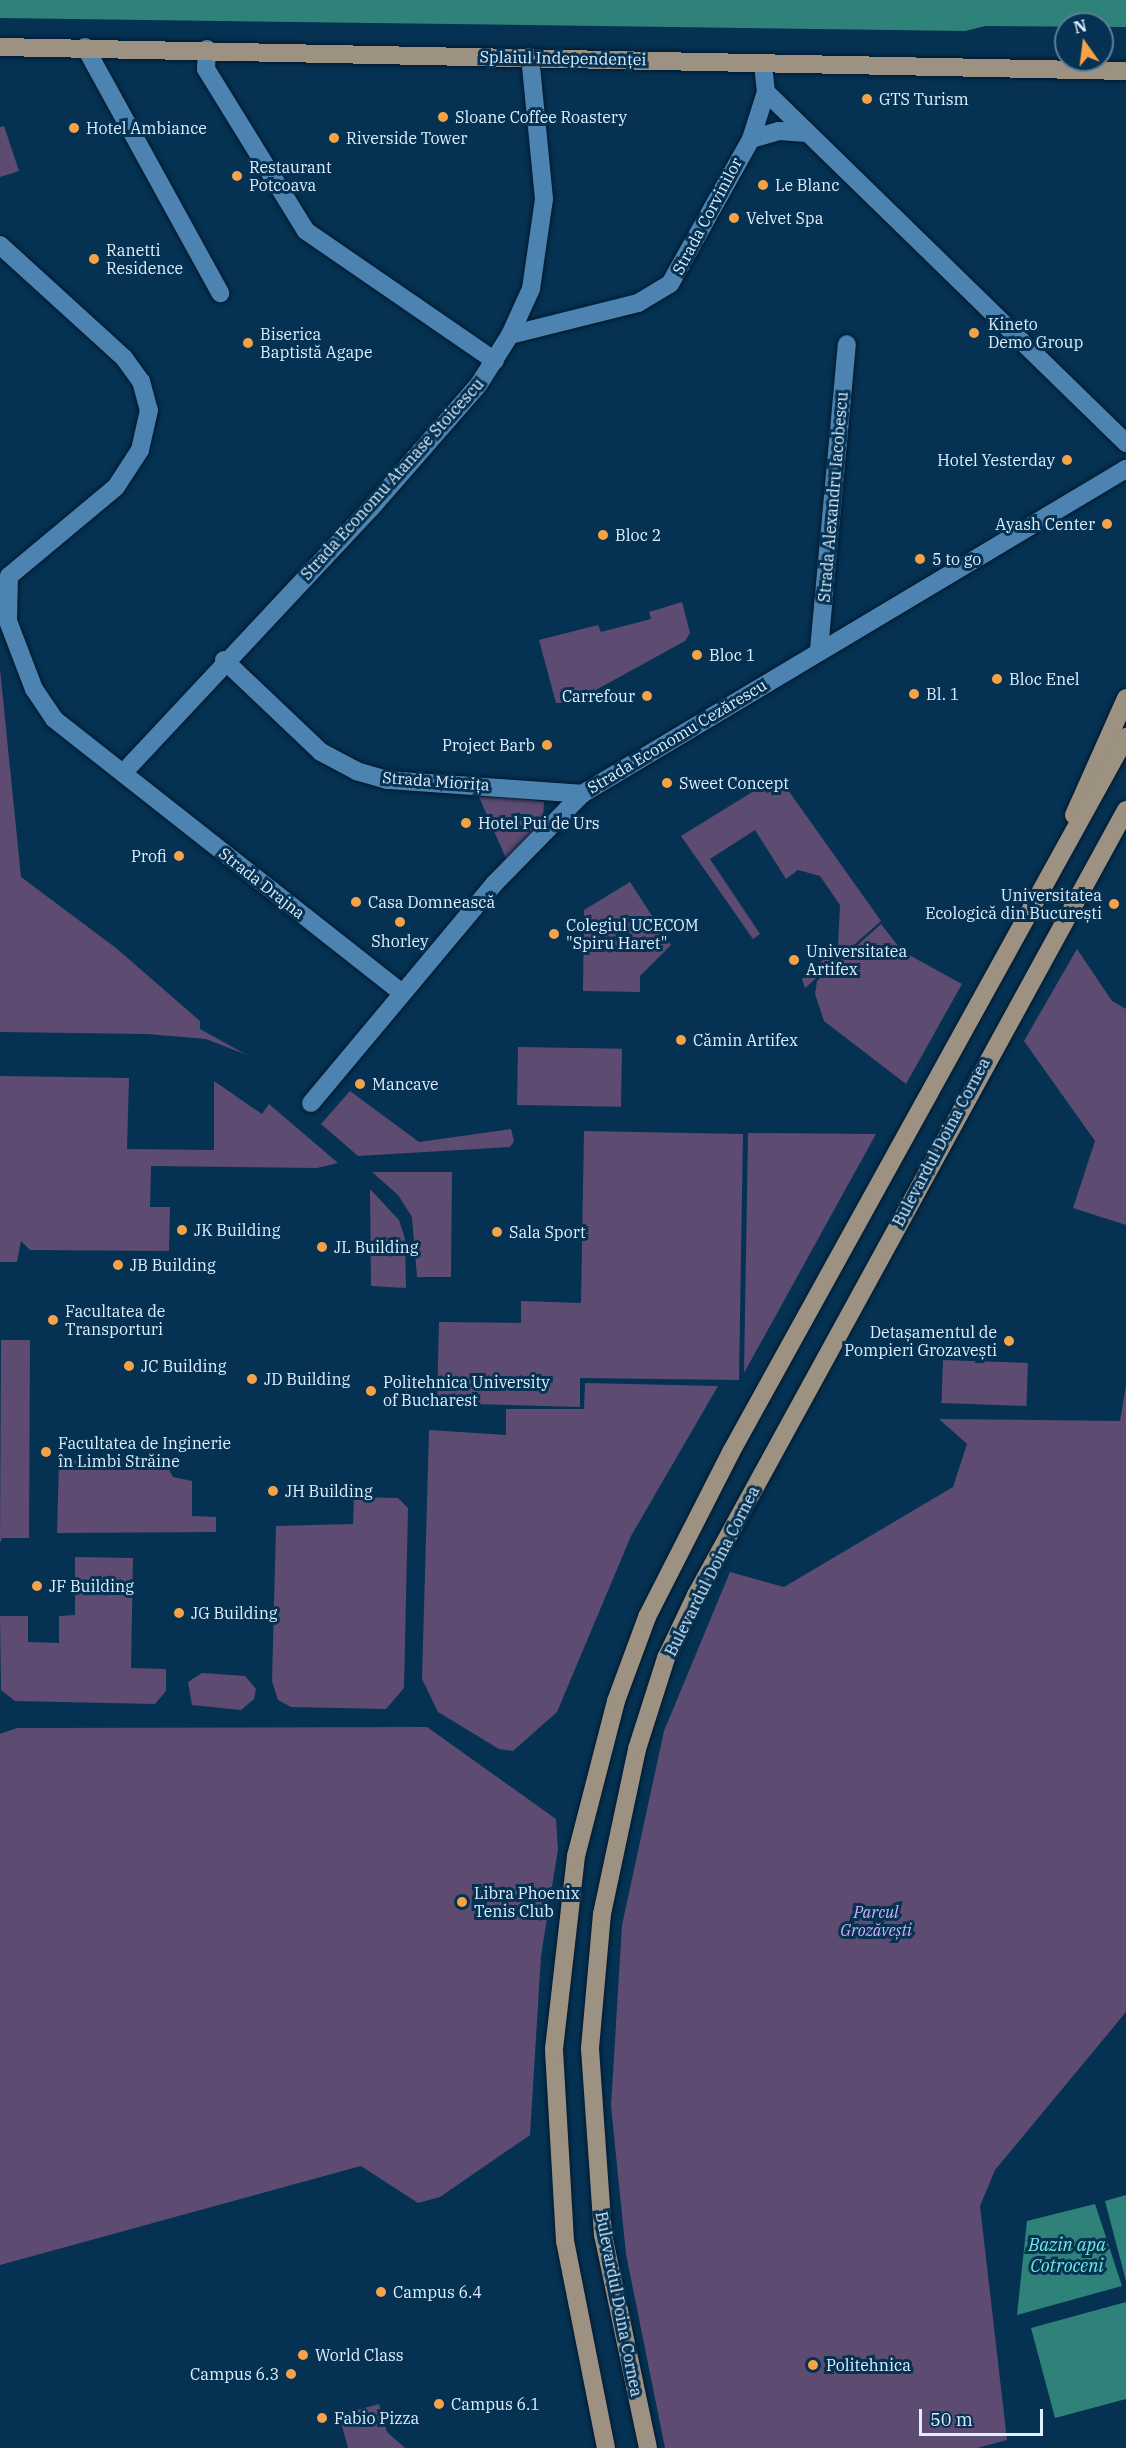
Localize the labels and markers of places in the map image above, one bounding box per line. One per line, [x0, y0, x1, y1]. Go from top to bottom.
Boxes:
place label: GTS Turism [879, 89, 969, 109]
marker: GTS Turism [860, 92, 874, 106]
place label: Sloane Coffee Roastery [455, 107, 627, 127]
marker: Sloane Coffee Roastery [436, 110, 450, 124]
place label: Hotel Ambiance [86, 118, 207, 138]
marker: Hotel Ambiance [67, 121, 81, 135]
place label: Riverside Tower [346, 128, 467, 148]
marker: Riverside Tower [327, 131, 341, 145]
place label: Restaurant Potcoava [249, 157, 332, 195]
marker: Restaurant Potcoava [230, 169, 244, 183]
place label: Le Blanc [775, 175, 840, 195]
marker: Le Blanc [756, 178, 770, 192]
place label: Velvet Spa [746, 208, 823, 228]
marker: Velvet Spa [727, 211, 741, 225]
place label: Ranetti Residence [106, 240, 183, 278]
marker: Ranetti Residence [87, 252, 101, 266]
place label: Kineto Demo Group [988, 314, 1083, 352]
place label: Biserica Baptistă Agape [260, 324, 373, 362]
marker: Kineto Demo Group [965, 324, 983, 342]
marker: Biserica Baptistă Agape [241, 336, 255, 350]
place label: Hotel Yesterday [937, 450, 1055, 470]
marker: Hotel Yesterday [1060, 453, 1074, 467]
place label: Ayash Center [995, 514, 1095, 534]
marker: Ayash Center [1100, 517, 1114, 531]
place label: Bloc 2 [615, 525, 661, 545]
marker: Bloc 2 [596, 528, 610, 542]
place label: 5 to go [932, 549, 981, 569]
marker: 5 to go [913, 552, 927, 566]
place label: Bloc 1 [709, 645, 755, 665]
marker: Bloc 1 [690, 648, 704, 662]
place label: Bloc Enel [1009, 669, 1080, 689]
marker: Bloc Enel [990, 672, 1004, 686]
place label: Bl. 1 [926, 684, 959, 704]
place label: Carrefour [562, 686, 635, 706]
marker: Bl. 1 [907, 687, 921, 701]
marker: Carrefour [640, 689, 654, 703]
place label: Project Barb [442, 735, 535, 755]
marker: Project Barb [540, 738, 554, 752]
place label: Sweet Concept [679, 773, 789, 793]
marker: Sweet Concept [660, 776, 674, 790]
place label: Hotel Pui de Urs [478, 813, 600, 833]
marker: Hotel Pui de Urs [459, 816, 473, 830]
place label: Profi [131, 846, 167, 866]
marker: Profi [172, 849, 186, 863]
place label: Universitatea Ecologică din București [925, 885, 1102, 923]
place label: Casa Domnească [368, 892, 495, 912]
marker: Casa Domnească [349, 895, 363, 909]
marker: Universitatea Ecologică din București [1107, 897, 1121, 911]
marker: Shorley [393, 915, 407, 929]
place label: Colegiul UCECOM "Spiru Haret" [566, 915, 699, 953]
marker: Colegiul UCECOM "Spiru Haret" [547, 927, 561, 941]
place label: Shorley [371, 931, 429, 951]
place label: Universitatea Artifex [806, 941, 907, 979]
marker: Universitatea Artifex [787, 953, 801, 967]
place label: Cămin Artifex [693, 1030, 798, 1050]
marker: Cămin Artifex [674, 1033, 688, 1047]
place label: Mancave [372, 1074, 439, 1094]
marker: Mancave [353, 1077, 367, 1091]
place label: JK Building [194, 1220, 280, 1240]
place label: Sala Sport [509, 1222, 586, 1242]
marker: JK Building [175, 1223, 189, 1237]
marker: Sala Sport [490, 1225, 504, 1239]
place label: JL Building [334, 1237, 419, 1257]
marker: JL Building [315, 1240, 329, 1254]
place label: JB Building [130, 1255, 216, 1275]
marker: JB Building [111, 1258, 125, 1272]
place label: Facultatea de Transporturi [65, 1301, 165, 1339]
marker: Facultatea de Transporturi [46, 1313, 60, 1327]
place label: Detașamentul de Pompieri Grozavești [844, 1322, 997, 1360]
marker: Detașamentul de Pompieri Grozavești [1002, 1334, 1016, 1348]
place label: JC Building [141, 1356, 226, 1376]
marker: JC Building [122, 1359, 136, 1373]
place label: JD Building [264, 1369, 350, 1389]
marker: JD Building [245, 1372, 259, 1386]
place label: Politehnica University of Bucharest [383, 1372, 550, 1410]
marker: Politehnica University of Bucharest [364, 1384, 378, 1398]
place label: Facultatea de Inginerie în Limbi Străine [58, 1433, 231, 1471]
marker: Facultatea de Inginerie în Limbi Străine [39, 1445, 53, 1459]
place label: JH Building [285, 1481, 373, 1501]
marker: JH Building [266, 1484, 280, 1498]
place label: JF Building [49, 1576, 134, 1596]
marker: JF Building [30, 1579, 44, 1593]
place label: JG Building [191, 1603, 278, 1623]
marker: JG Building [172, 1606, 186, 1620]
place label: Libra Phoenix Tenis Club [474, 1883, 580, 1921]
marker: Libra Phoenix Tenis Club [455, 1895, 469, 1909]
place label: Campus 6.4 [393, 2282, 482, 2302]
marker: Campus 6.4 [374, 2285, 388, 2299]
place label: World Class [315, 2345, 404, 2365]
marker: World Class [296, 2348, 310, 2362]
place label: Politehnica [826, 2355, 911, 2375]
marker: Politehnica [804, 2356, 822, 2374]
place label: Campus 6.3 [190, 2364, 279, 2384]
marker: Campus 6.3 [284, 2367, 298, 2381]
place label: Campus 6.1 [451, 2394, 540, 2414]
marker: Campus 6.1 [432, 2397, 446, 2411]
place label: Fabio Pizza [334, 2408, 419, 2428]
marker: Fabio Pizza [315, 2411, 329, 2425]

